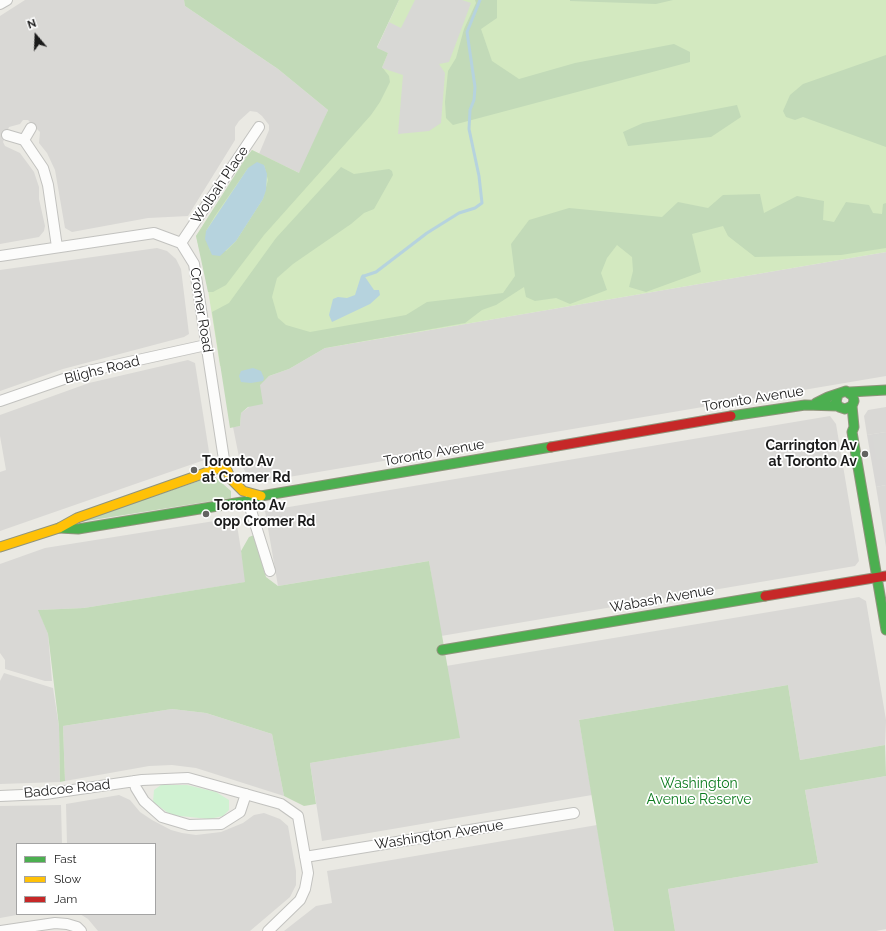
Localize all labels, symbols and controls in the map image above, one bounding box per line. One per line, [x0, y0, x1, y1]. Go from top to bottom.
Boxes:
north arrow [16, 16, 56, 56]
text: N [26, 17, 38, 32]
street label: Wolbah Place [188, 143, 252, 227]
street label: Cromer Road [186, 266, 216, 354]
street label: Blighs Road [63, 353, 141, 387]
street label: Toronto Avenue [701, 383, 805, 415]
street label: Toronto Avenue [382, 436, 486, 470]
place label: Carrington Av at Toronto Av [765, 438, 857, 470]
marker: Carrington Av at Toronto Av [860, 449, 870, 459]
place label: Toronto Av at Cromer Rd [202, 454, 290, 486]
marker: Toronto Av at Cromer Rd [189, 465, 199, 475]
place label: Toronto Av opp Cromer Rd [214, 498, 315, 530]
marker: Toronto Av opp Cromer Rd [201, 509, 211, 519]
street label: Wabash Avenue [609, 582, 715, 616]
street label: Badcoe Road [23, 776, 111, 802]
park label: Washington Avenue Reserve [646, 776, 752, 808]
street label: Washington Avenue [373, 817, 505, 853]
legend [16, 843, 156, 915]
text: Fast [54, 852, 77, 866]
text: Slow [54, 872, 81, 886]
text: Jam [54, 892, 77, 906]

